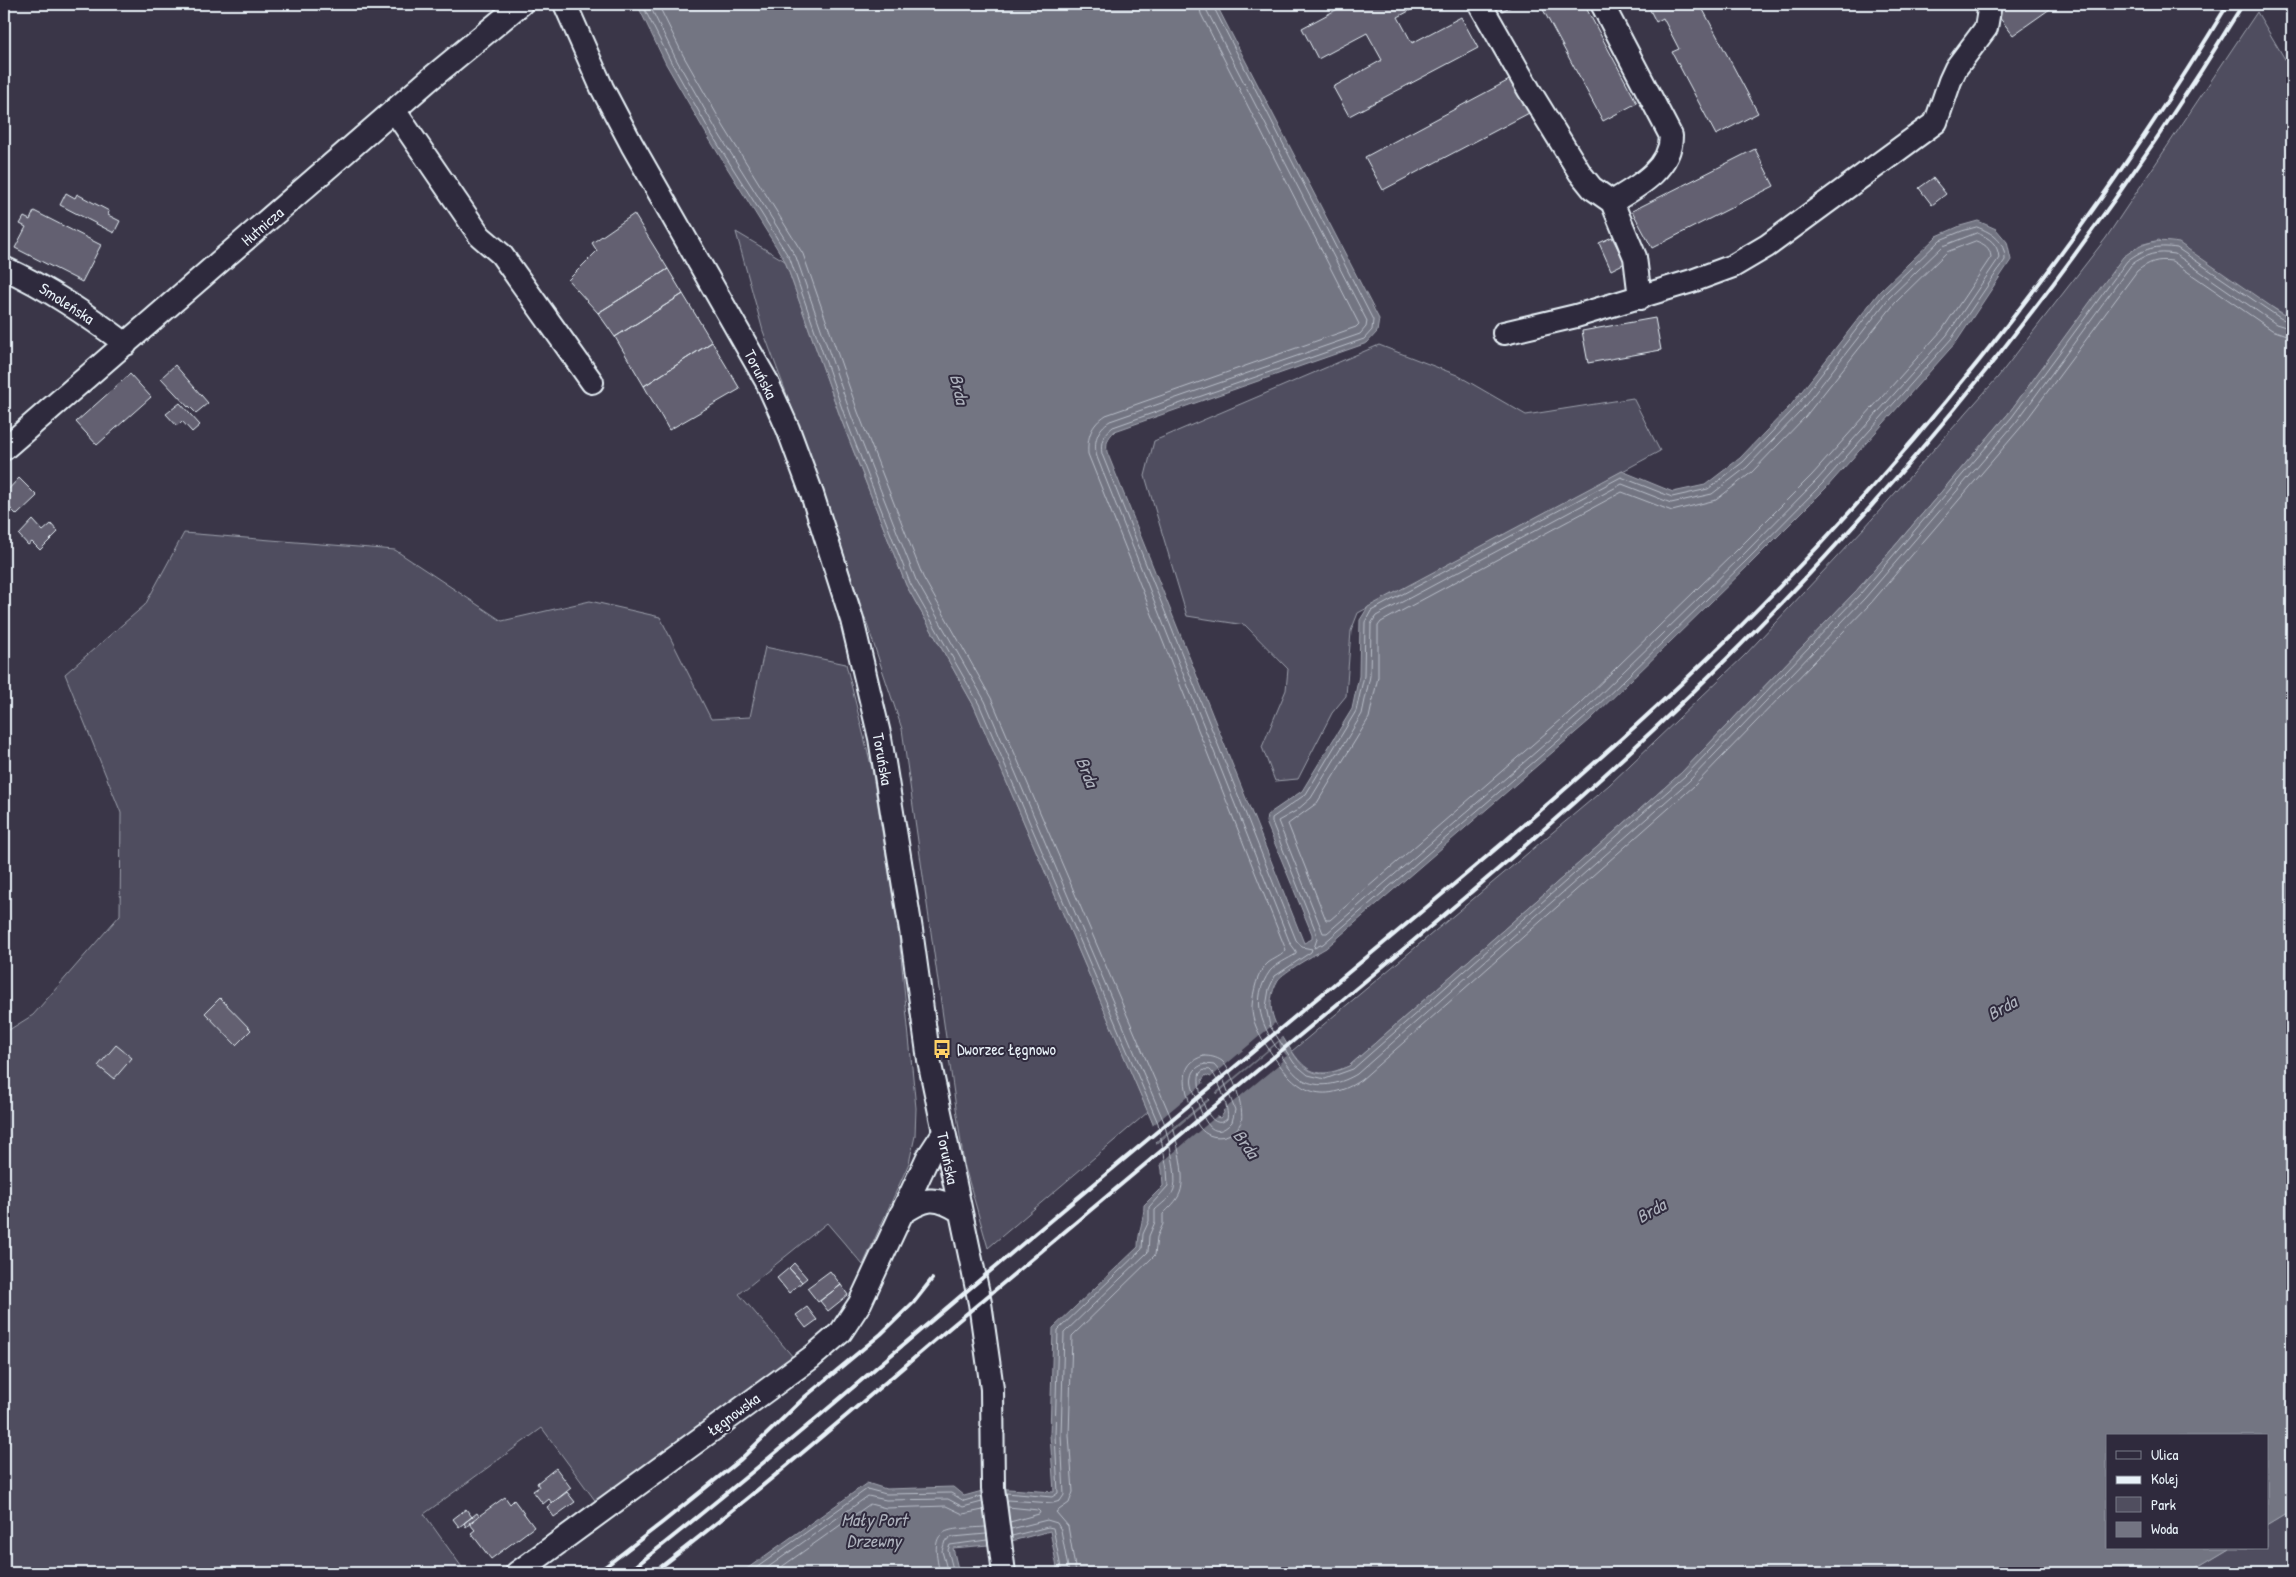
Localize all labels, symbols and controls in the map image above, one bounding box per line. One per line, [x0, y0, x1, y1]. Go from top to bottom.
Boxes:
street label: Hutnicza [236, 201, 288, 251]
street label: Smoleńska [35, 277, 99, 329]
street label: Toruńska [739, 345, 783, 403]
water label: Brda [944, 371, 975, 408]
street label: Toruńska [868, 731, 898, 787]
water label: Brda [1070, 753, 1105, 792]
water label: Brda [1982, 988, 2023, 1026]
bus stop icon: Dworzec Łęgnowo [931, 1038, 953, 1060]
place label: Dworzec Łęgnowo [957, 1038, 1056, 1060]
water label: Brda [1227, 1124, 1267, 1165]
street label: Toruńska [932, 1130, 964, 1186]
water label: Brda [1631, 1191, 1672, 1229]
street label: Łęgnowska [702, 1387, 764, 1441]
legend [2106, 1434, 2268, 1550]
text: Ulica [2151, 1444, 2178, 1465]
text: Kolej [2151, 1468, 2178, 1489]
text: Park [2151, 1494, 2176, 1515]
water label: Mały Port Drzewny [841, 1507, 909, 1553]
text: Woda [2151, 1518, 2178, 1539]

